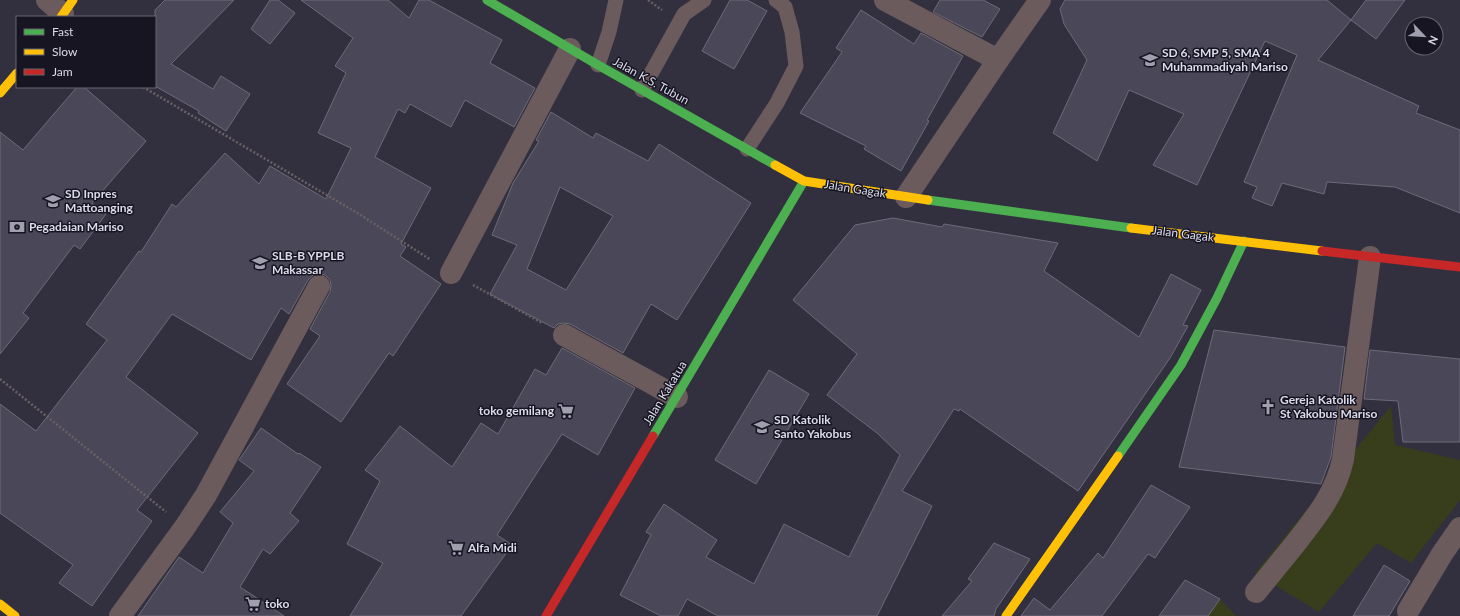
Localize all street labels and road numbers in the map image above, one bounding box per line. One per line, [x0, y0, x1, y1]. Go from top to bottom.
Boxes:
street label: Jalan K.S. Tubun [611, 53, 692, 108]
street label: Jalan Gagak [823, 176, 888, 201]
street label: Jalan Gagak [1151, 222, 1216, 245]
street label: Jalan Kakatua [640, 358, 690, 428]

